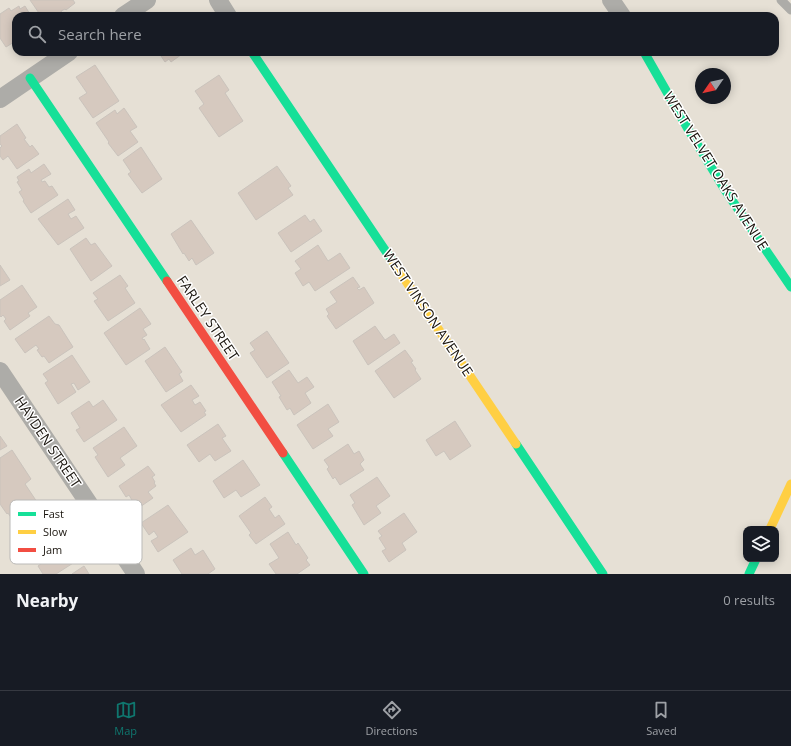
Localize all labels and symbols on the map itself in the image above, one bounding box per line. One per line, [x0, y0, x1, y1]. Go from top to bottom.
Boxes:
north arrow [695, 68, 731, 104]
street label: WEST VELVET OAKS AVENUE [660, 88, 773, 254]
street label: WEST VINSON AVENUE [379, 246, 478, 380]
street label: FARLEY STREET [173, 272, 244, 364]
street label: HAYDEN STREET [11, 392, 86, 491]
legend [10, 500, 142, 564]
text: Fast [43, 506, 64, 521]
text: Slow [43, 524, 67, 539]
text: Jam [42, 542, 62, 557]

